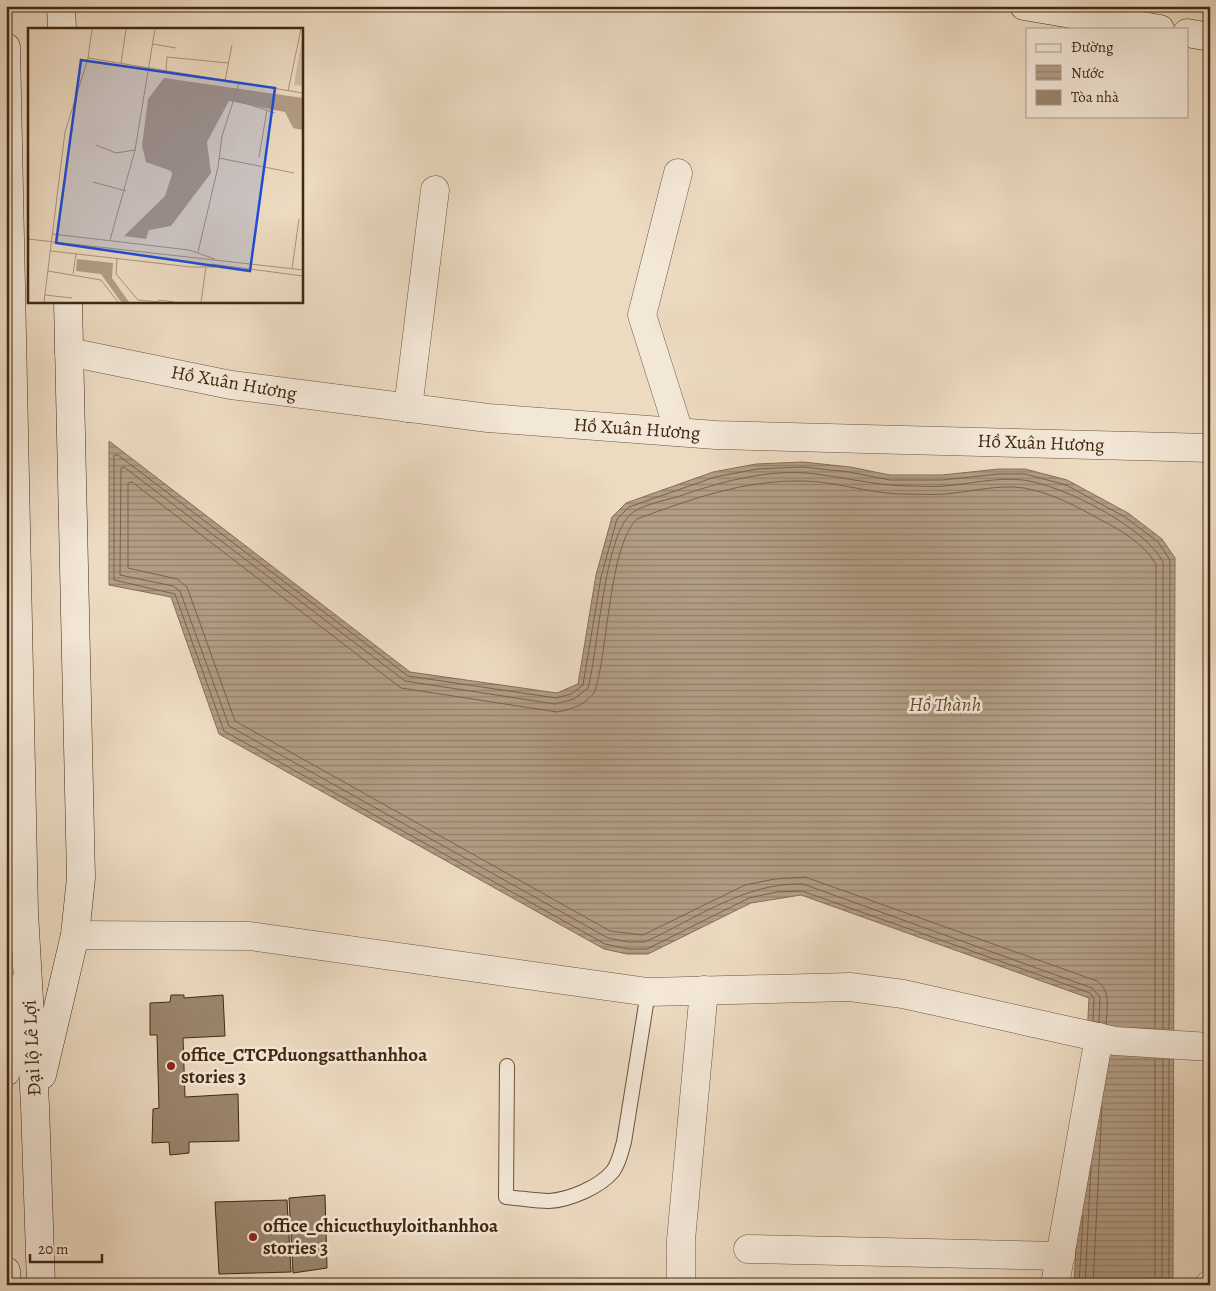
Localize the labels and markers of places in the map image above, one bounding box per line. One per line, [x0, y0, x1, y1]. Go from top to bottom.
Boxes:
place label: office_CTCPduongsatthanhhoa stories 3 [181, 1042, 428, 1090]
marker: office_CTCPduongsatthanhhoa stories 3 [165, 1060, 177, 1072]
place label: office_chicucthuyloithanhhoa stories 3 [263, 1213, 499, 1261]
marker: office_chicucthuyloithanhhoa stories 3 [247, 1231, 259, 1243]

